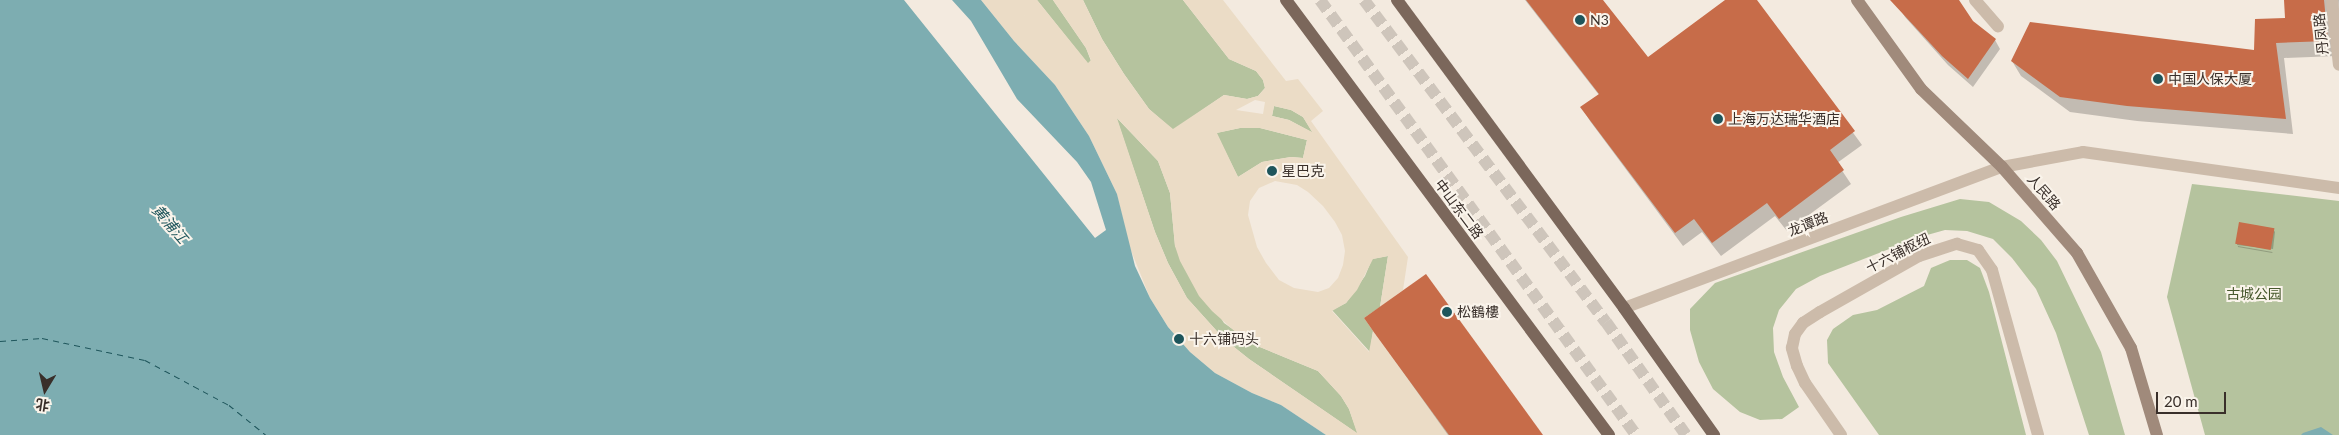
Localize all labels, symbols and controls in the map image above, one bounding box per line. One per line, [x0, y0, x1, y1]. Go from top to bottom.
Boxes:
place label: N3 [1590, 12, 1609, 28]
street label: 丹凤路 [2310, 12, 2332, 56]
marker: N3 [1574, 14, 1586, 26]
place label: 中国人保大厦 [2168, 71, 2252, 87]
marker: 中国人保大厦 [2152, 73, 2164, 85]
place label: 上海万达瑞华酒店 [1728, 111, 1840, 127]
marker: 上海万达瑞华酒店 [1712, 113, 1724, 125]
place label: 星巴克 [1282, 163, 1324, 179]
marker: 星巴克 [1266, 165, 1278, 177]
street label: 人民路 [2024, 171, 2064, 213]
street label: 中山东二路 [1431, 176, 1487, 242]
water label: 黄浦江 [148, 201, 192, 247]
street label: 龙谭路 [1785, 209, 1831, 239]
street label: 十六铺枢纽 [1863, 230, 1933, 276]
park label: 古城公园 [2226, 286, 2282, 302]
place label: 松鶴樓 [1457, 304, 1499, 320]
marker: 松鶴樓 [1441, 306, 1453, 318]
place label: 十六铺码头 [1189, 331, 1259, 347]
marker: 十六铺码头 [1173, 333, 1185, 345]
north arrow [20, 365, 70, 415]
scale bar [2159, 382, 2229, 414]
text: 20 m [2164, 392, 2198, 410]
text: 北 [34, 396, 51, 415]

